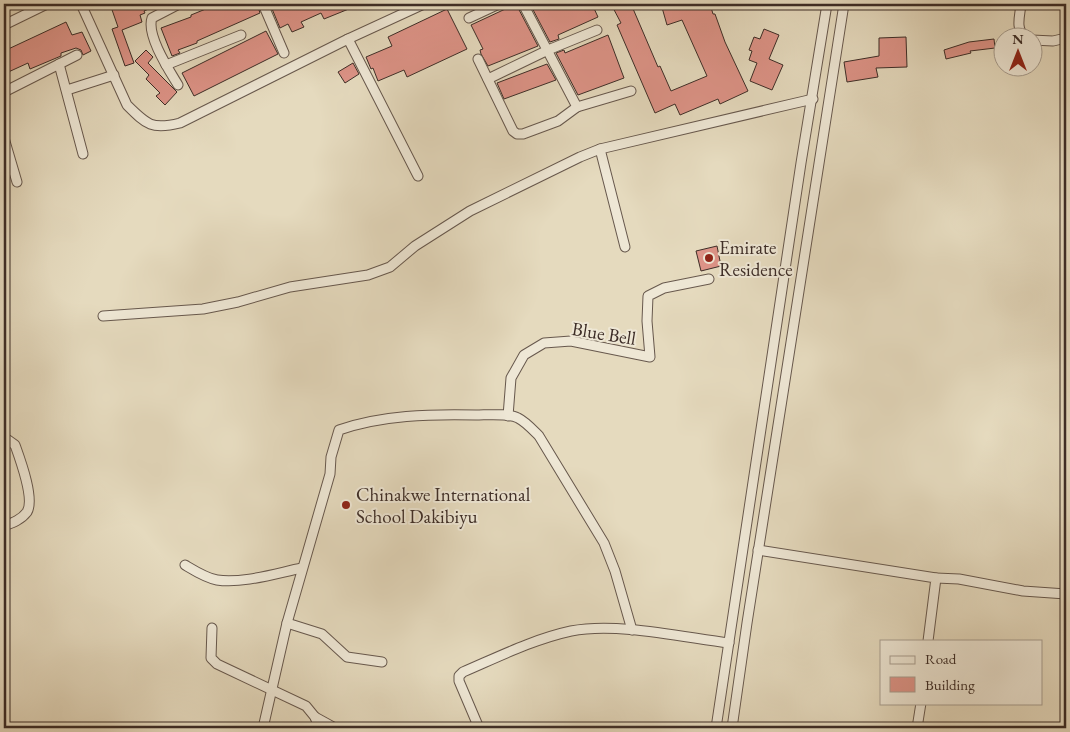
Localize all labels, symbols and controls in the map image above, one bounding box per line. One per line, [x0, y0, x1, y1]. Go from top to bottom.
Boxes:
north arrow [992, 28, 1042, 78]
text: N [1012, 30, 1024, 48]
place label: Emirate Residence [719, 235, 793, 282]
marker: Emirate Residence [703, 252, 715, 264]
street label: Blue Bell [570, 316, 638, 351]
place label: Chinakwe International School Dakibiyu [356, 482, 531, 529]
marker: Chinakwe International School Dakibiyu [340, 499, 352, 511]
legend [880, 640, 1042, 704]
text: Road [925, 649, 957, 668]
text: Building [925, 675, 975, 694]

